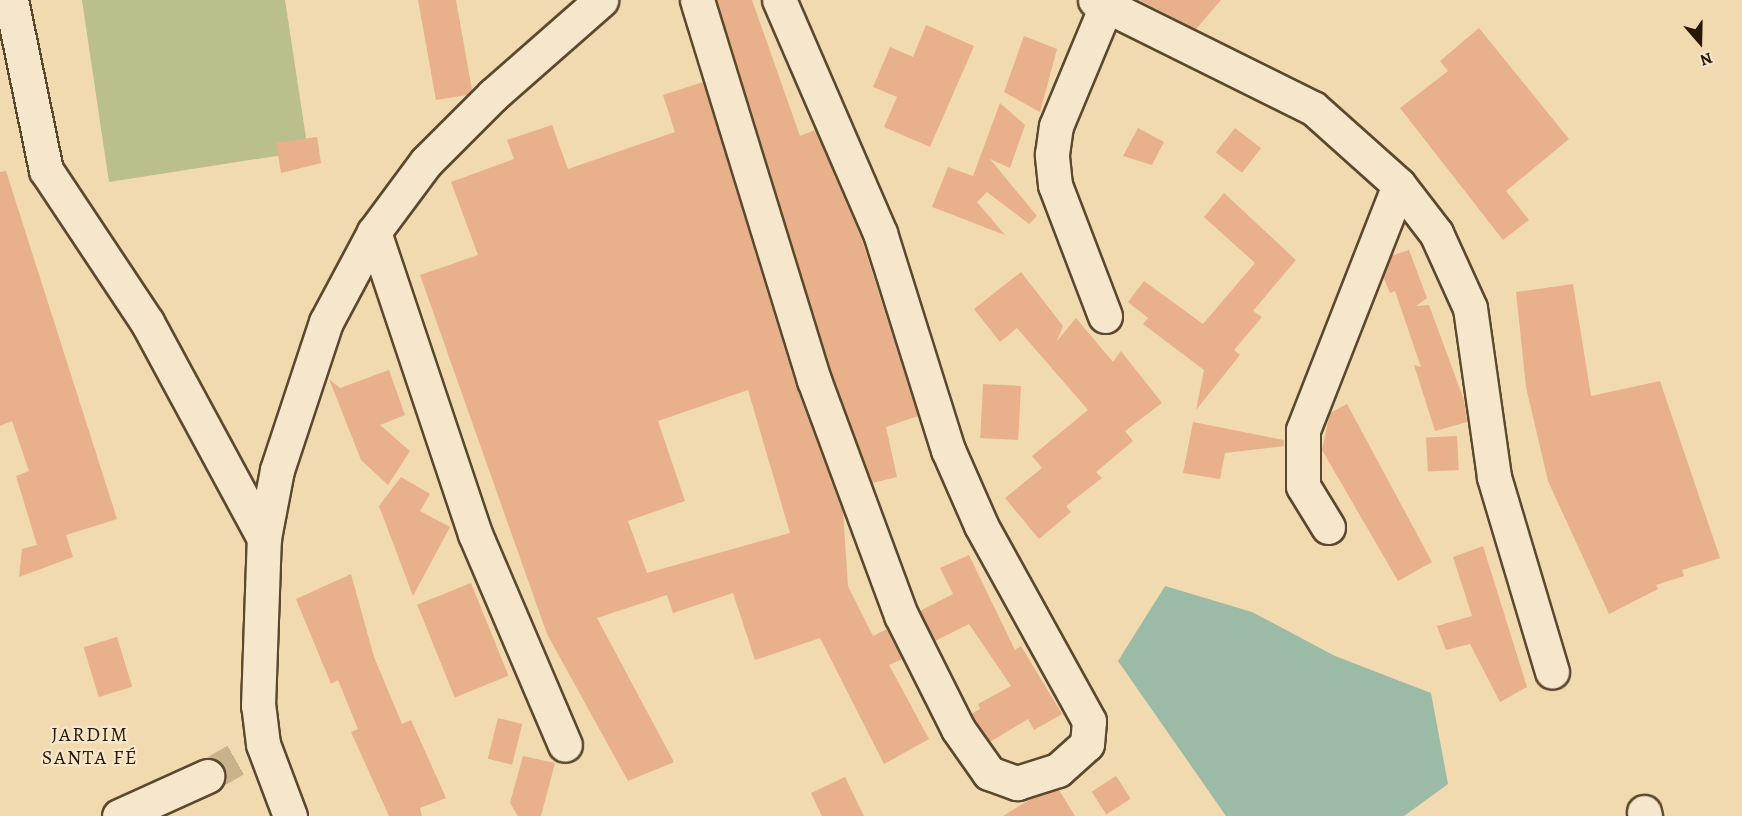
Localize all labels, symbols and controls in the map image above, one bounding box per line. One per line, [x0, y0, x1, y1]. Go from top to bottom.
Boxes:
north arrow [1670, 12, 1730, 72]
text: N [1697, 47, 1715, 71]
district label: JARDIM SANTA FÉ [42, 723, 138, 770]

